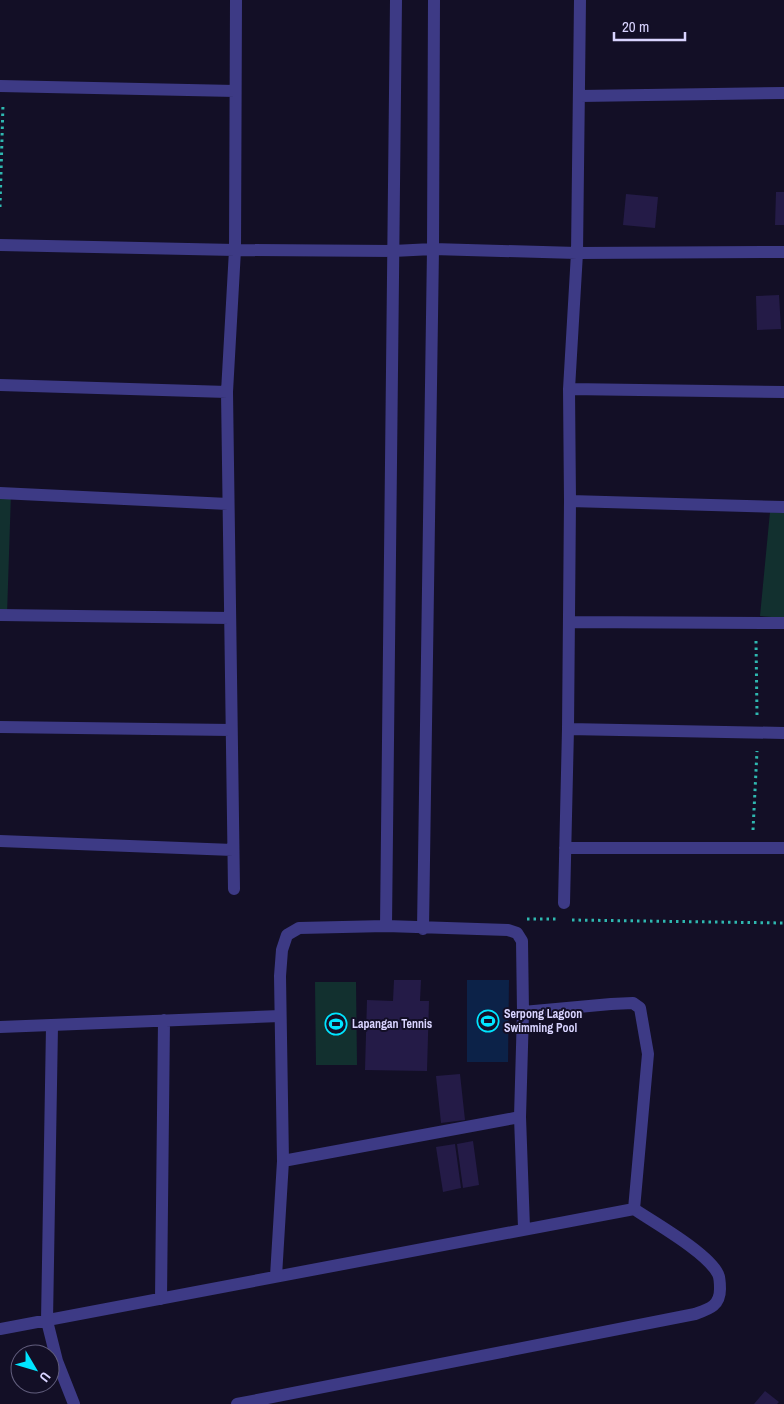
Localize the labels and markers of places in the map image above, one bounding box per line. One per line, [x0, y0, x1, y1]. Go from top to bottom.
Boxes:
place label: Serpong Lagoon Swimming Pool [504, 1006, 582, 1036]
sports icon: Serpong Lagoon Swimming Pool [476, 1009, 500, 1033]
sports icon: Lapangan Tennis [324, 1012, 348, 1036]
place label: Lapangan Tennis [352, 1016, 433, 1032]

